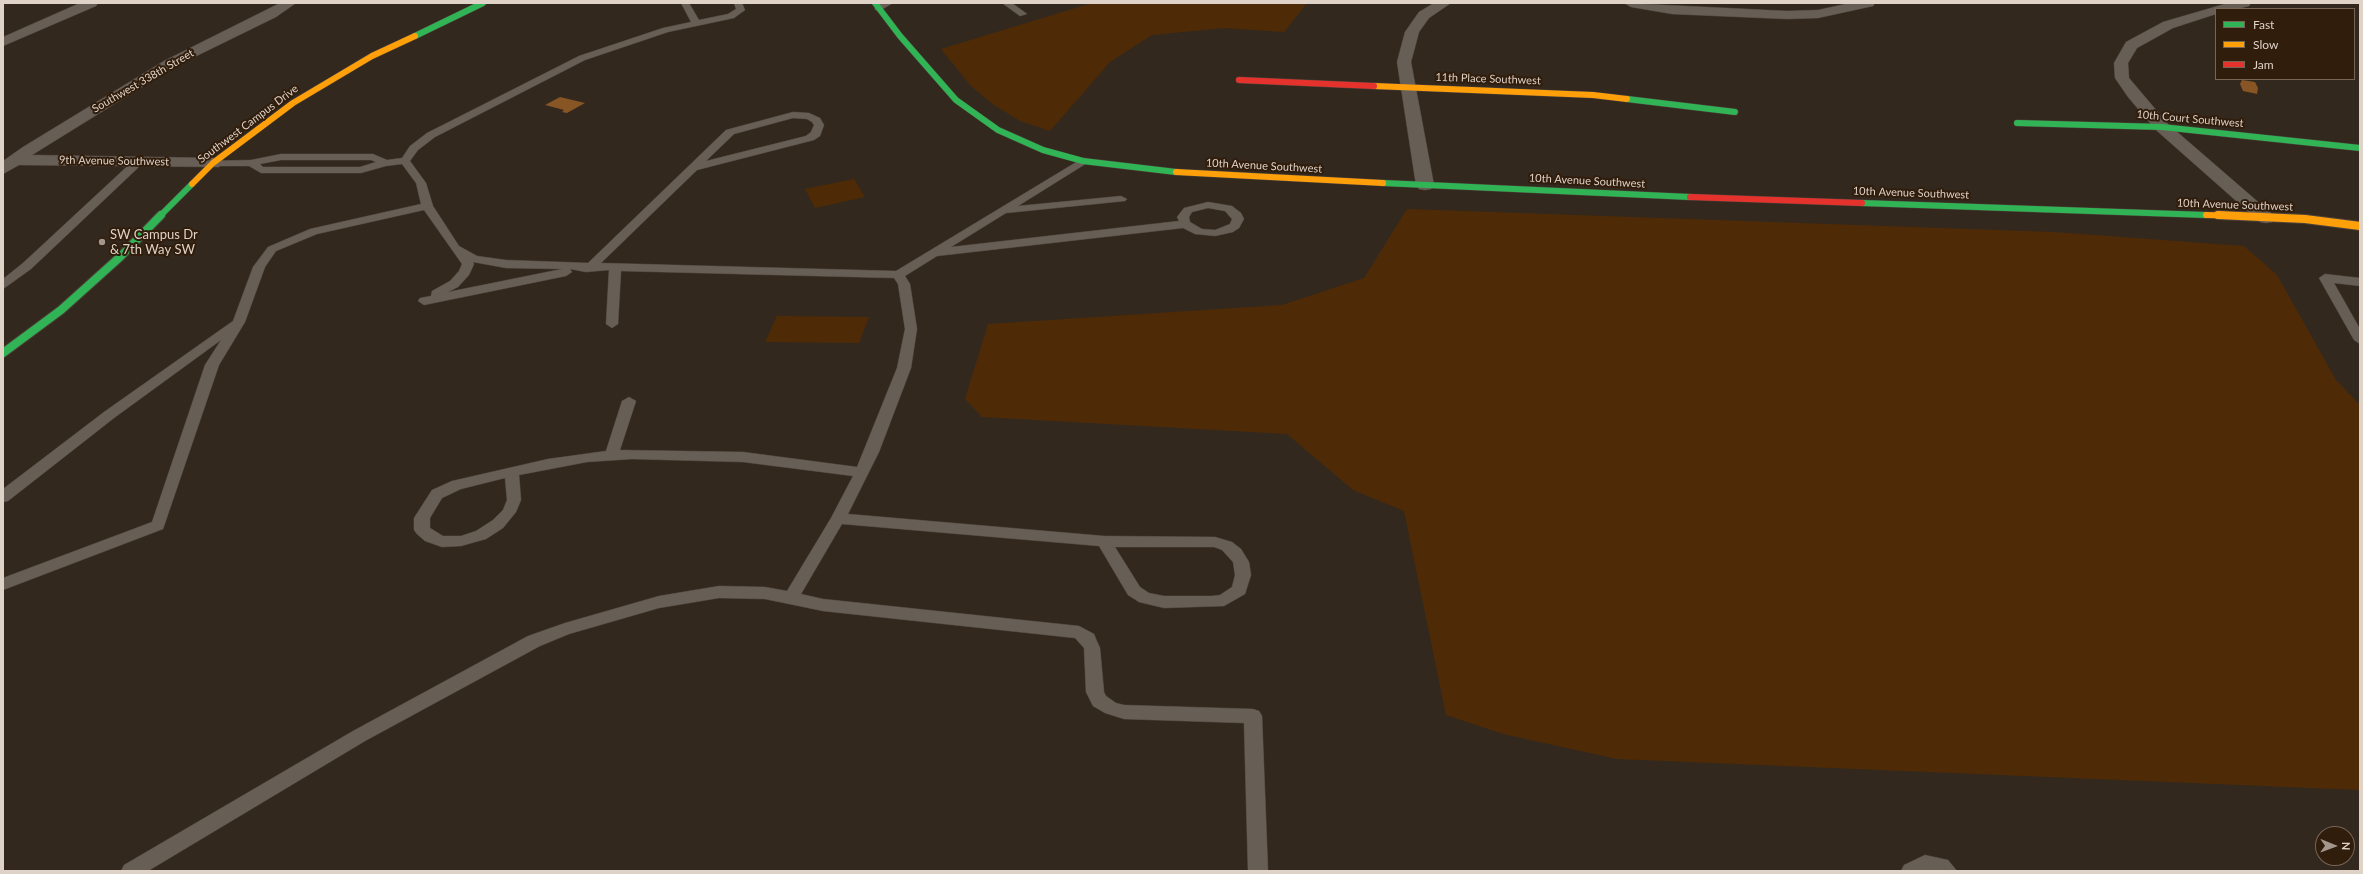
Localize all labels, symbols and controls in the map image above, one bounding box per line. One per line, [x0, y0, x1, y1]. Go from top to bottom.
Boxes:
legend [2215, 8, 2355, 80]
text: Fast [2253, 17, 2274, 32]
text: Slow [2253, 37, 2278, 52]
street label: Southwest 338th Street [90, 46, 196, 116]
text: Jam [2253, 57, 2274, 72]
street label: 11th Place Southwest [1435, 71, 1541, 87]
street label: Southwest Campus Drive [195, 82, 301, 166]
street label: 10th Court Southwest [2136, 108, 2244, 130]
street label: 9th Avenue Southwest [59, 153, 169, 169]
street label: 10th Avenue Southwest [1206, 156, 1322, 176]
street label: 10th Avenue Southwest [1529, 171, 1645, 191]
street label: 10th Avenue Southwest [1853, 184, 1969, 202]
street label: 10th Avenue Southwest [2177, 196, 2293, 214]
place label: SW Campus Dr & 7th Way SW [110, 227, 198, 258]
marker: SW Campus Dr & 7th Way SW [97, 237, 107, 247]
north arrow [2315, 826, 2355, 866]
text: N [2340, 842, 2353, 851]

